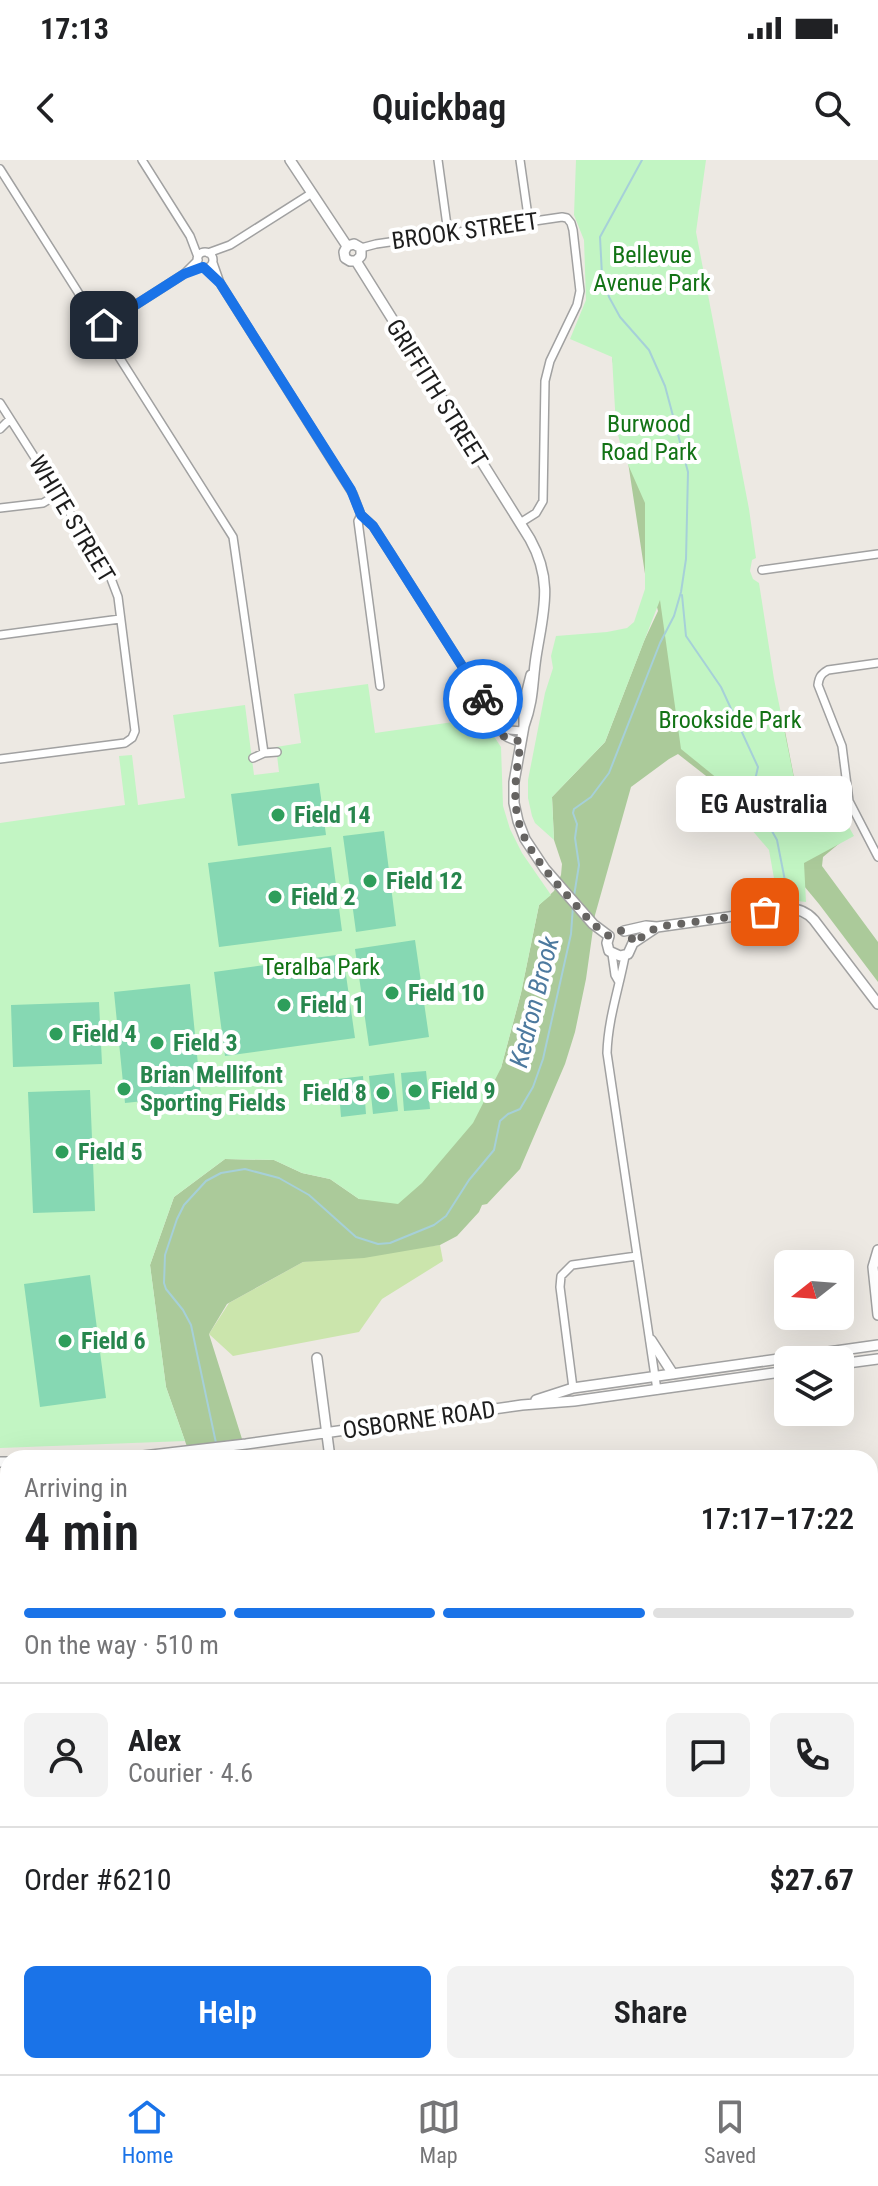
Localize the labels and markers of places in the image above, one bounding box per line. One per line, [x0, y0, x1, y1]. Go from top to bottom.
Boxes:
pin [70, 291, 138, 359]
callout: EG Australia [677, 776, 853, 832]
place label: Field 14 [294, 801, 371, 829]
marker: Field 14 [269, 806, 287, 824]
place label: Field 12 [386, 867, 463, 895]
marker: Field 12 [361, 872, 379, 890]
pin [731, 878, 799, 946]
place label: Field 2 [291, 883, 356, 911]
marker: Field 2 [266, 888, 284, 906]
place label: Field 10 [408, 979, 485, 1007]
marker: Field 10 [383, 984, 401, 1002]
place label: Field 1 [300, 991, 365, 1019]
marker: Field 1 [275, 996, 293, 1014]
place label: Field 4 [72, 1020, 137, 1048]
marker: Field 4 [47, 1025, 65, 1043]
place label: Field 3 [173, 1029, 238, 1057]
marker: Field 3 [148, 1034, 166, 1052]
place label: Brian Mellifont Sporting Fields [140, 1061, 286, 1117]
place label: Field 9 [431, 1077, 496, 1105]
place label: Field 8 [302, 1079, 367, 1107]
marker: Brian Mellifont Sporting Fields [115, 1080, 133, 1098]
marker: Field 9 [406, 1082, 424, 1100]
marker: Field 8 [374, 1084, 392, 1102]
place label: Field 5 [78, 1138, 143, 1166]
marker: Field 5 [53, 1143, 71, 1161]
place label: Field 6 [81, 1327, 146, 1355]
marker: Field 6 [56, 1332, 74, 1350]

